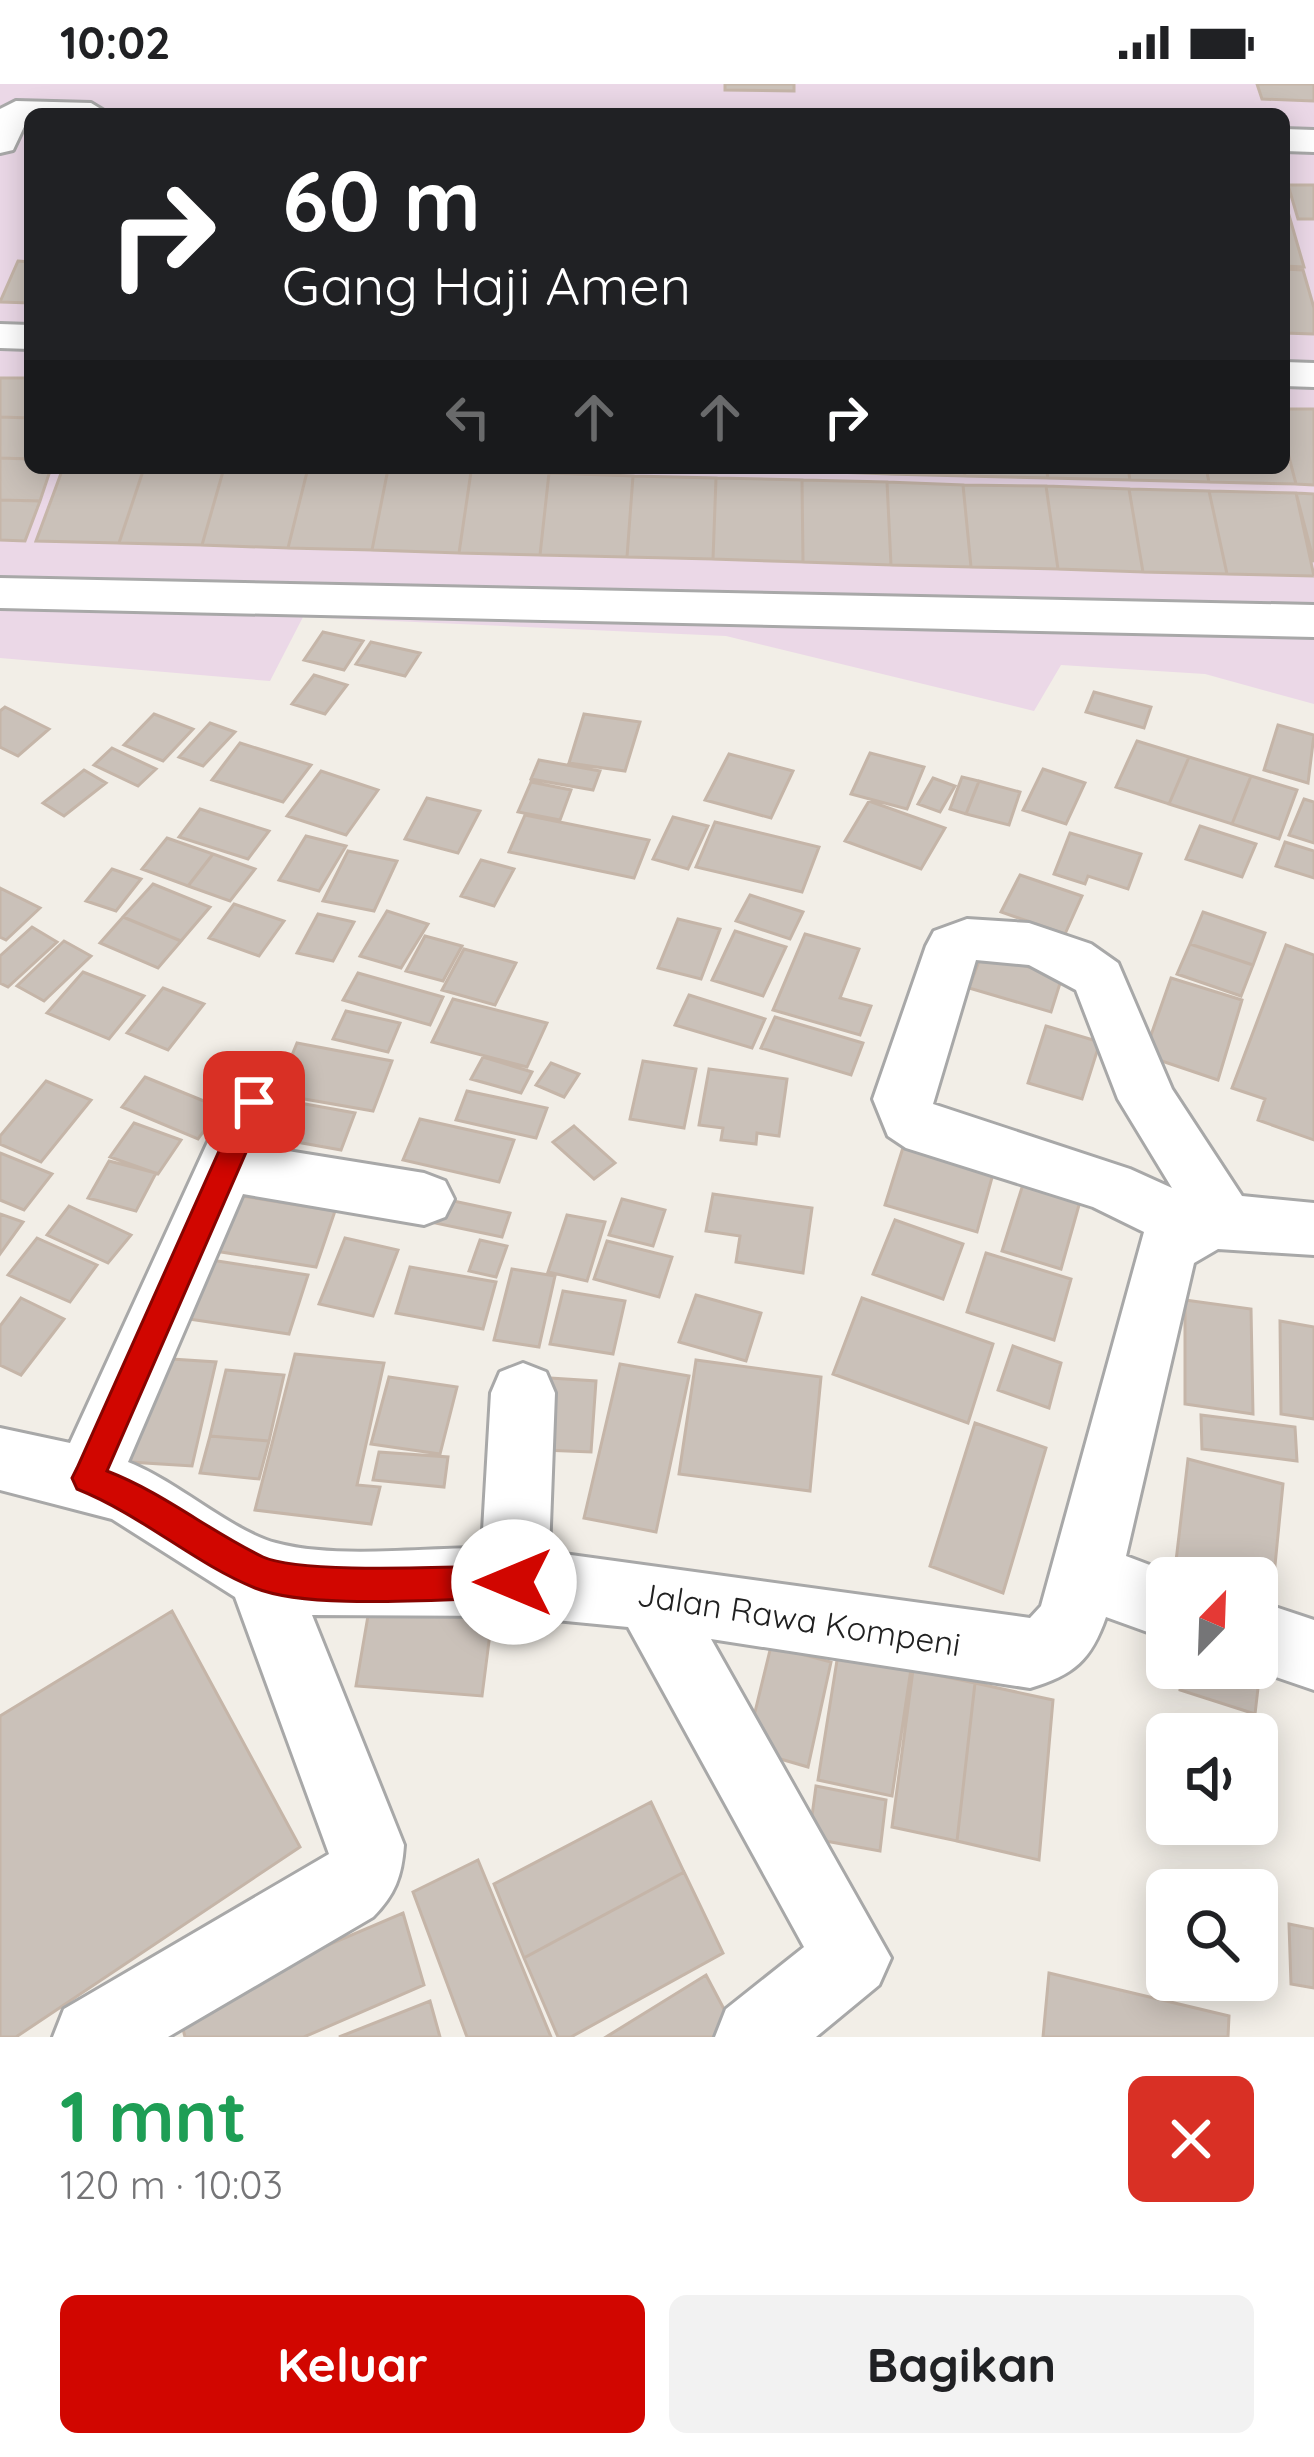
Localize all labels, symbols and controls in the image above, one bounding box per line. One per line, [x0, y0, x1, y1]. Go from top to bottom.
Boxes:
text: 10:02 [60, 14, 171, 70]
text: 60 m [282, 147, 481, 252]
icon: right [84, 156, 240, 312]
text: Gang Haji Amen [282, 251, 691, 319]
icon: left [435, 384, 501, 450]
icon: ahead [561, 384, 627, 450]
icon: ahead [687, 384, 753, 450]
icon: right [813, 384, 879, 450]
pin [203, 1051, 305, 1153]
icon: arrive [221, 1069, 287, 1135]
position arrow [451, 1519, 577, 1645]
north arrow [1146, 1557, 1278, 1689]
map controls [1146, 1557, 1278, 2001]
street label: Jalan Rawa Kompeni [634, 1573, 964, 1664]
button: sound [1146, 1713, 1278, 1845]
button: search [1146, 1869, 1278, 2001]
text: 1 mnt [60, 2070, 247, 2160]
button: close [1128, 2076, 1254, 2202]
text: 120 m · 10:03 [60, 2160, 283, 2209]
button: Keluar [60, 2295, 645, 2433]
button: Bagikan [669, 2295, 1254, 2433]

